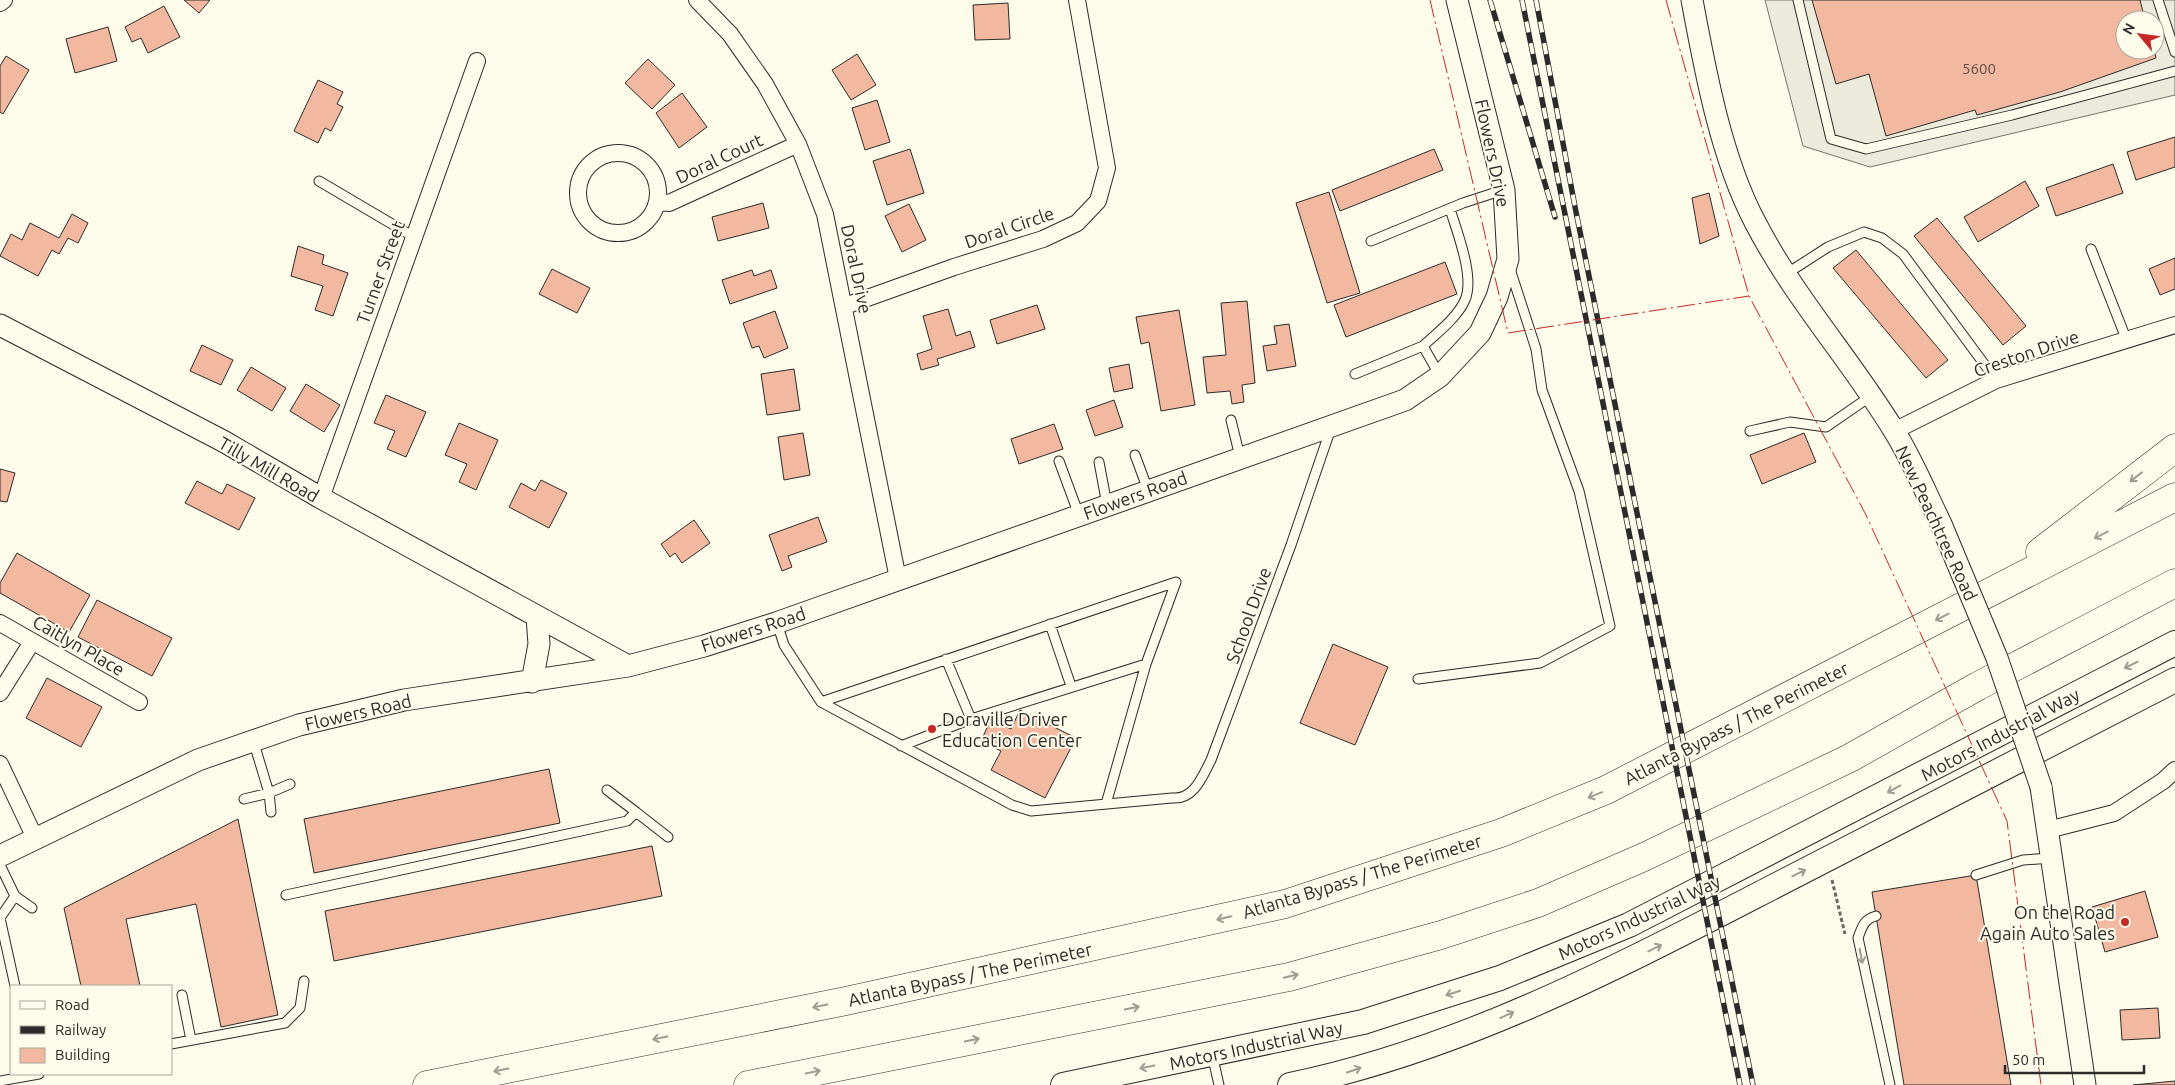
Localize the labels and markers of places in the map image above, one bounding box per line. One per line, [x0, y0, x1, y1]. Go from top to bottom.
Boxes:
place label: Doraville Driver Education Center [942, 709, 1082, 750]
marker: Doraville Driver Education Center [926, 723, 938, 735]
place label: On the Road Again Auto Sales [1980, 902, 2115, 943]
marker: On the Road Again Auto Sales [2119, 916, 2131, 928]

